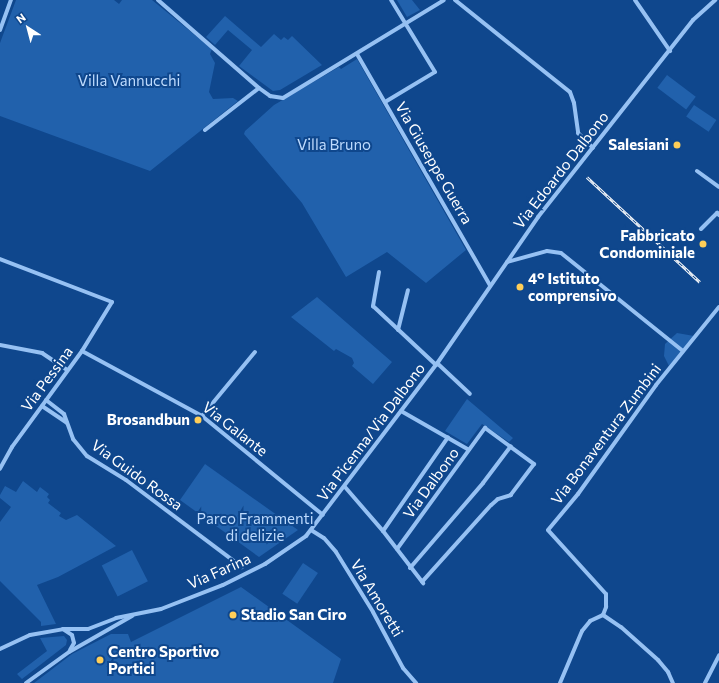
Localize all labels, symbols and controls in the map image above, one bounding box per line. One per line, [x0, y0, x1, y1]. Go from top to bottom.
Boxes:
north arrow [8, 8, 48, 48]
text: N [13, 10, 28, 26]
park label: Villa Vannucchi [78, 72, 180, 90]
street label: Via Giuseppe Guerra [392, 99, 476, 227]
street label: Via Edoardo Dalbono [510, 108, 612, 232]
park label: Villa Bruno [297, 136, 371, 154]
place label: Salesiani [608, 136, 669, 154]
marker: Salesiani [672, 140, 682, 150]
place label: Fabbricato Condominiale [599, 226, 695, 261]
marker: Fabbricato Condominiale [698, 239, 708, 249]
place label: 4° Istituto comprensivo [528, 269, 617, 304]
marker: 4° Istituto comprensivo [515, 282, 525, 292]
street label: Via Pessina [17, 343, 77, 415]
street label: Via Picenna/Via Dalbono [313, 359, 429, 505]
street label: Via Bonaventura Zumbini [547, 360, 665, 508]
street label: Via Galante [199, 398, 271, 460]
place label: Brosandbun [107, 411, 190, 429]
marker: Brosandbun [193, 415, 203, 425]
street label: Via Guido Rossa [88, 436, 186, 514]
street label: Via Dalbono [399, 444, 463, 522]
park label: Parco Frammenti di delizie [196, 509, 314, 544]
street label: Via Farina [185, 549, 253, 593]
street label: Via Amoretti [347, 556, 407, 640]
place label: Stadio San Ciro [241, 606, 347, 624]
marker: Stadio San Ciro [228, 610, 238, 620]
place label: Centro Sportivo Portici [108, 642, 219, 677]
marker: Centro Sportivo Portici [95, 655, 105, 665]

